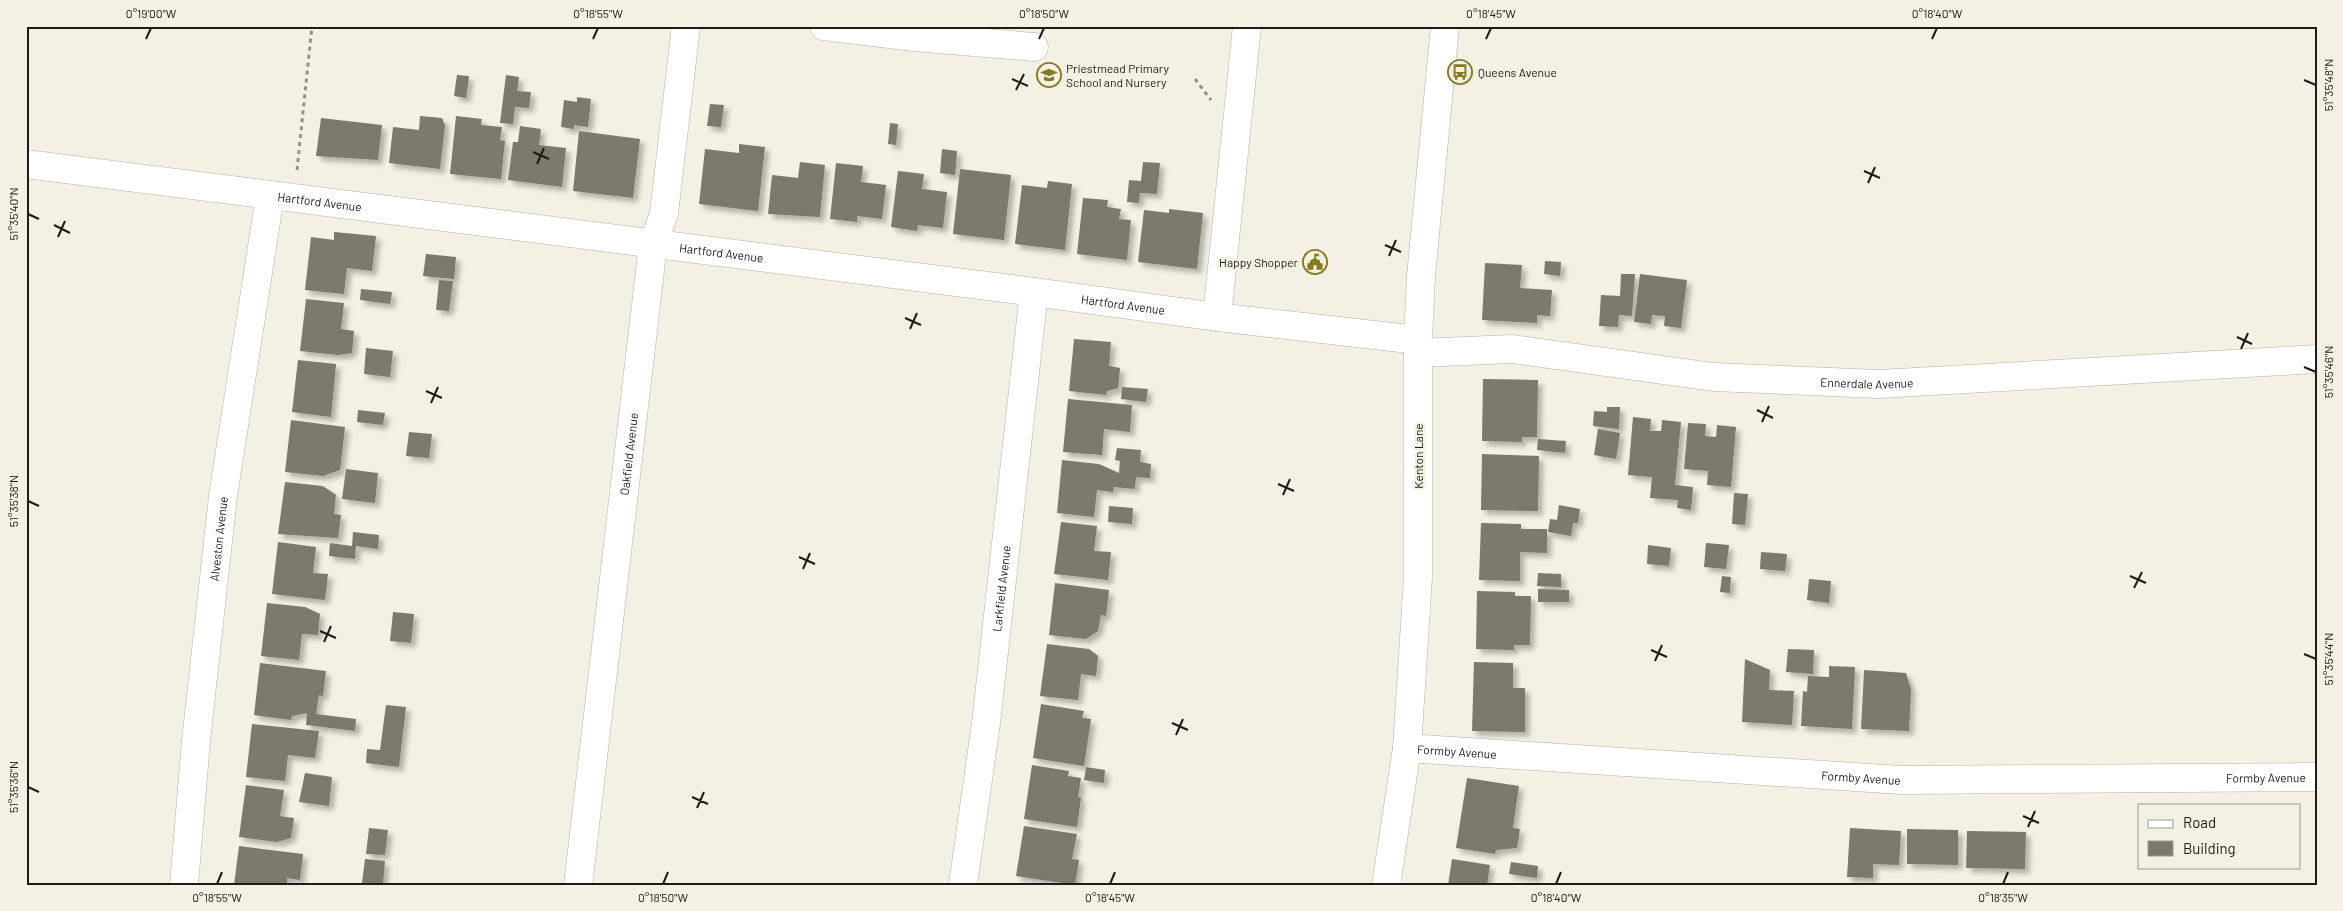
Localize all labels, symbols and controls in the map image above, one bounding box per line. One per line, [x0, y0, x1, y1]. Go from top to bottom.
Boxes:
text: 0°19'00"W [126, 6, 177, 20]
text: 0°18'55"W [573, 6, 623, 20]
text: 0°18'50"W [1019, 6, 1069, 20]
text: 0°18'45"W [1466, 6, 1516, 20]
text: 0°18'40"W [1912, 6, 1963, 20]
bus stop icon: Queens Avenue [1447, 59, 1473, 85]
text: 51°35'48"N [2321, 59, 2335, 111]
place label: Priestmead Primary School and Nursery [1066, 61, 1170, 89]
school or university icon: Priestmead Primary School and Nursery [1036, 62, 1062, 88]
place label: Queens Avenue [1478, 65, 1557, 79]
text: 51°35'40"N [6, 187, 20, 241]
street label: Hartford Avenue [277, 189, 363, 214]
street label: Hartford Avenue [679, 240, 764, 265]
public building icon: Happy Shopper [1302, 249, 1328, 275]
place label: Happy Shopper [1219, 255, 1299, 269]
street label: Hartford Avenue [1080, 292, 1166, 317]
text: 51°35'46"N [2321, 346, 2335, 398]
street label: Ennerdale Avenue [1820, 375, 1914, 391]
street label: Oakfield Avenue [617, 412, 640, 496]
street label: Kenton Lane [1411, 423, 1425, 489]
text: 51°35'38"N [6, 475, 20, 527]
street label: Alveston Avenue [207, 496, 230, 582]
street label: Larkfield Avenue [989, 544, 1013, 632]
text: 51°35'44"N [2321, 633, 2335, 685]
street label: Formby Avenue [1417, 742, 1497, 761]
text: 51°35'36"N [6, 761, 20, 813]
street label: Formby Avenue [1821, 768, 1901, 787]
street label: Formby Avenue [2226, 770, 2306, 785]
legend [2138, 804, 2300, 868]
text: Road [2183, 813, 2216, 831]
text: Building [2183, 839, 2236, 857]
text: 0°18'55"W [192, 890, 242, 904]
text: 0°18'50"W [638, 890, 688, 904]
text: 0°18'45"W [1085, 890, 1135, 904]
text: 0°18'40"W [1531, 890, 1582, 904]
text: 0°18'35"W [1978, 890, 2028, 904]

